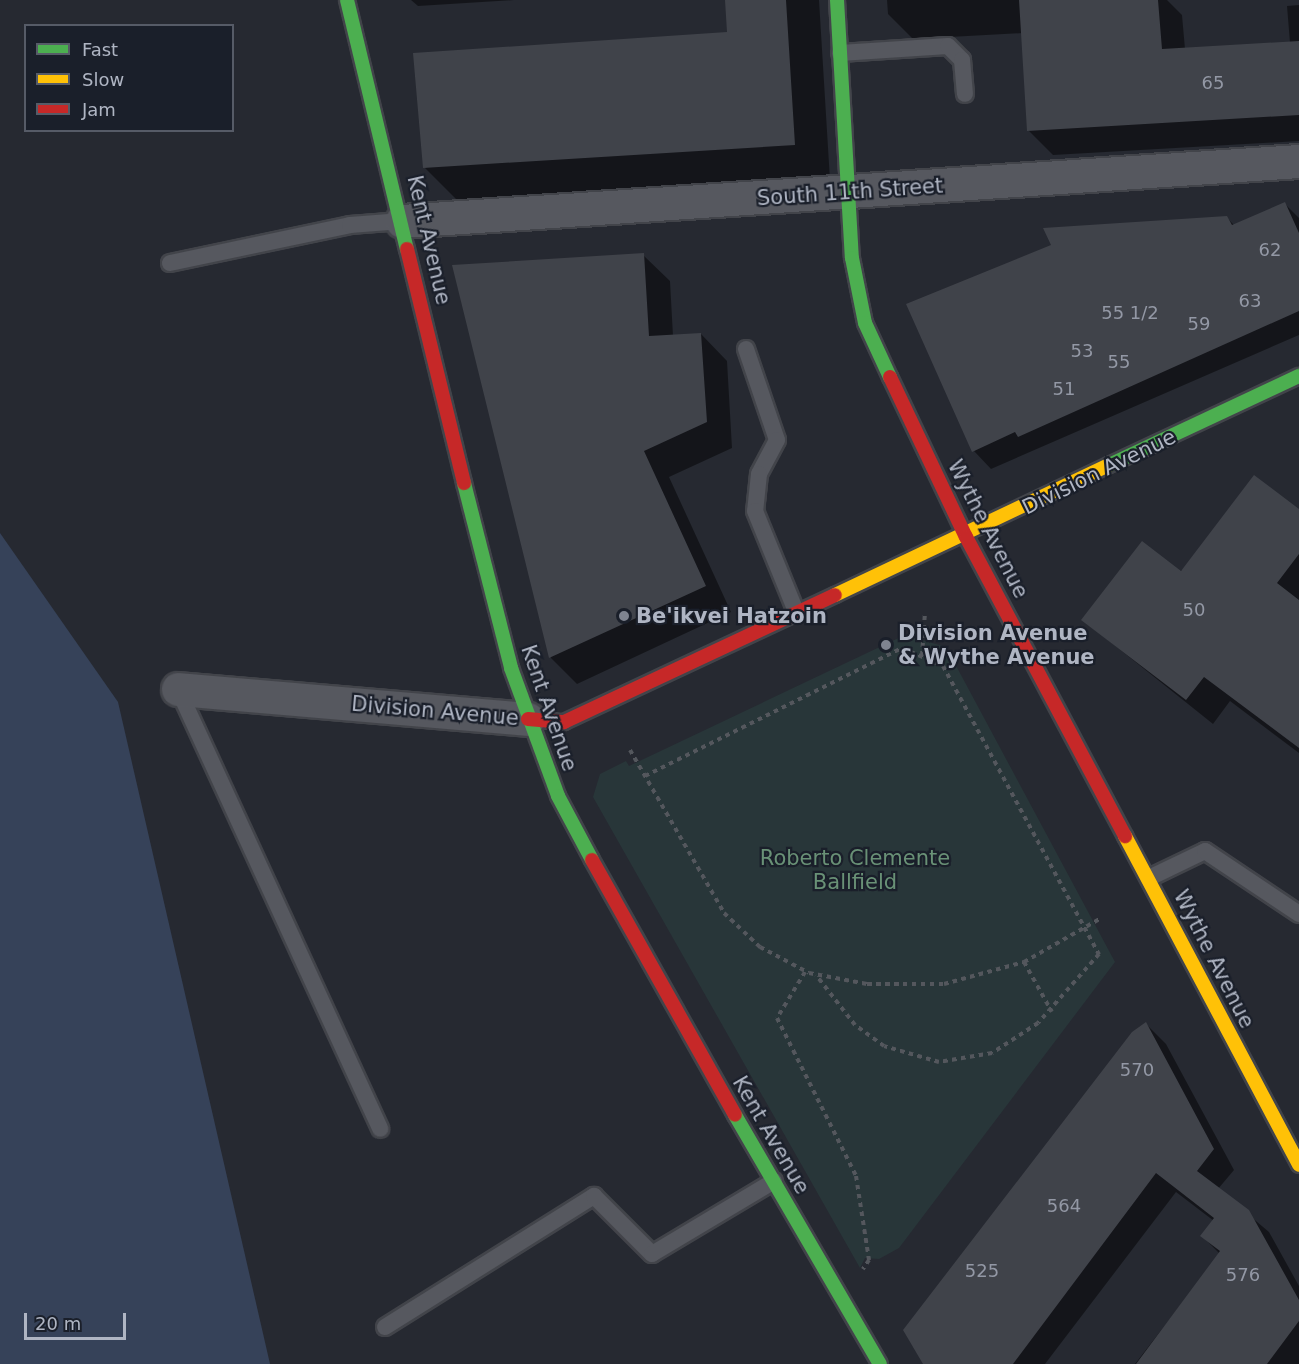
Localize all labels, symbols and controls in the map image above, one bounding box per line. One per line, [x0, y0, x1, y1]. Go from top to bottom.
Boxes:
legend [24, 24, 234, 132]
text: Fast [82, 39, 118, 60]
text: Slow [82, 69, 124, 90]
house number: 65 [1202, 72, 1224, 94]
text: Jam [82, 99, 116, 120]
street label: Kent Avenue [402, 173, 456, 307]
street label: South 11th Street [756, 173, 944, 211]
house number: 62 [1259, 239, 1281, 261]
house number: 63 [1239, 290, 1261, 312]
house number: 55 1/2 [1101, 302, 1159, 324]
house number: 59 [1188, 313, 1210, 335]
house number: 53 [1071, 340, 1093, 362]
house number: 55 [1108, 351, 1130, 373]
house number: 51 [1053, 378, 1075, 400]
street label: Division Avenue [1018, 424, 1180, 520]
street label: Wythe Avenue [942, 456, 1034, 602]
house number: 50 [1183, 599, 1205, 621]
place label: Be'ikvei Hatzoin [636, 603, 827, 629]
marker: Be'ikvei Hatzoin [617, 609, 631, 623]
place label: Division Avenue & Wythe Avenue [898, 620, 1095, 670]
marker: Division Avenue & Wythe Avenue [879, 638, 893, 652]
street label: Kent Avenue [516, 642, 582, 774]
street label: Division Avenue [350, 691, 520, 731]
park label: Roberto Clemente Ballfield [760, 845, 950, 895]
street label: Wythe Avenue [1168, 886, 1260, 1032]
house number: 570 [1120, 1059, 1154, 1081]
street label: Kent Avenue [727, 1072, 815, 1198]
house number: 564 [1047, 1195, 1081, 1217]
house number: 525 [965, 1260, 999, 1282]
house number: 576 [1226, 1264, 1260, 1286]
scale bar [27, 1301, 129, 1339]
text: 20 m [35, 1313, 81, 1334]

